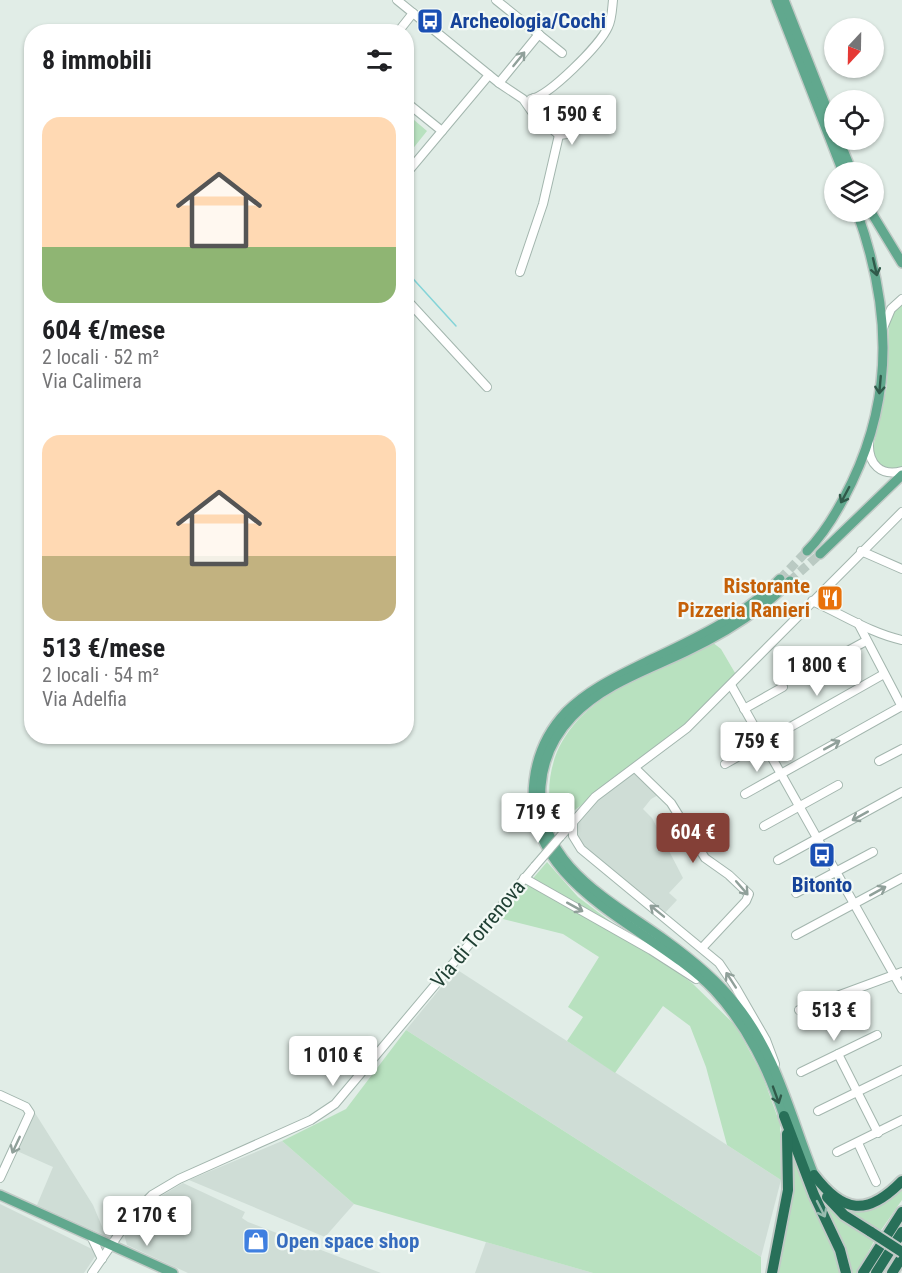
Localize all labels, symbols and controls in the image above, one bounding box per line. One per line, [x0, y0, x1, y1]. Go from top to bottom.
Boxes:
bus stop icon: Archeologia/Cochi [415, 6, 445, 36]
place label: Archeologia/Cochi [450, 9, 606, 33]
north arrow [824, 18, 884, 78]
map controls [824, 18, 884, 222]
icon: filters [363, 44, 396, 77]
text: 8 immobili [42, 45, 152, 75]
one-way arrow [512, 51, 525, 67]
button: locate [824, 90, 884, 150]
pin: 1 590 € [517, 95, 627, 146]
text: 1 590 € [542, 102, 602, 126]
icon: home [165, 156, 273, 264]
button: layers [824, 162, 884, 222]
one-way arrow [869, 257, 881, 276]
text: 604 €/mese [42, 315, 165, 345]
text: 2 locali · 52 m² [42, 345, 159, 369]
text: Via Calimera [42, 369, 142, 393]
one-way arrow [874, 375, 885, 395]
icon: home [165, 474, 273, 582]
one-way arrow [839, 486, 851, 504]
place label: Ristorante Pizzeria Ranieri [677, 574, 810, 622]
restaurant icon: Ristorante Pizzeria Ranieri [815, 583, 845, 613]
text: 513 €/mese [42, 633, 165, 663]
pin: 1 800 € [762, 646, 872, 697]
text: 1 800 € [787, 653, 847, 677]
text: 2 locali · 54 m² [42, 663, 159, 687]
text: Via Adelfia [42, 687, 127, 711]
pin: 759 € [715, 722, 799, 773]
text: 759 € [734, 729, 780, 753]
one-way arrow [823, 739, 840, 751]
pin: 719 € [496, 793, 580, 844]
text: 719 € [515, 800, 561, 824]
one-way arrow [851, 811, 869, 822]
pin: 604 € [651, 813, 735, 864]
text: 604 € [670, 820, 716, 844]
bus stop icon: Bitonto [807, 840, 837, 870]
place label: Bitonto [792, 873, 852, 897]
street label: Via di Torrenova [426, 875, 530, 993]
one-way arrow [735, 880, 749, 895]
one-way arrow [869, 885, 886, 897]
one-way arrow [566, 901, 583, 913]
one-way arrow [649, 904, 665, 917]
one-way arrow [725, 972, 737, 988]
pin: 513 € [792, 991, 876, 1042]
text: 513 € [811, 998, 857, 1022]
pin: 1 010 € [278, 1036, 388, 1087]
text: 1 010 € [303, 1043, 363, 1067]
one-way arrow [772, 1085, 783, 1103]
one-way arrow [9, 1135, 21, 1153]
pin: 2 170 € [92, 1196, 202, 1247]
one-way arrow [815, 1200, 827, 1218]
text: 2 170 € [117, 1203, 177, 1227]
shop icon: Open space shop [241, 1226, 271, 1256]
place label: Open space shop [276, 1229, 419, 1253]

